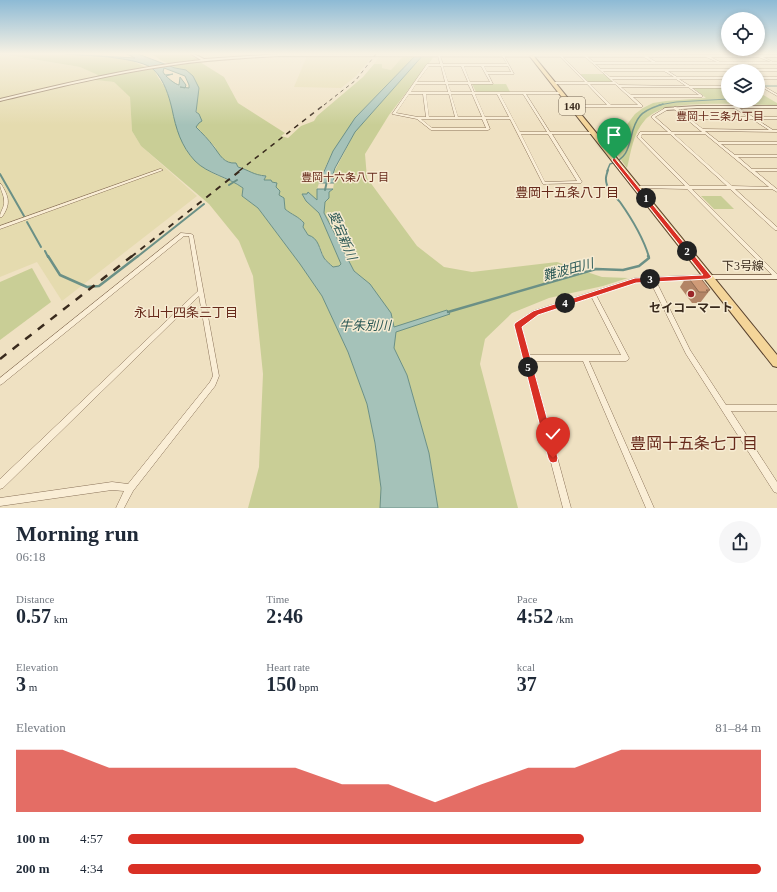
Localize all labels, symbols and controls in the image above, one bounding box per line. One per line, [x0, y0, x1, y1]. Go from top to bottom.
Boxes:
map controls [721, 12, 765, 108]
button: locate [721, 12, 765, 56]
button: layers [721, 64, 765, 108]
road number: 140 [559, 97, 585, 115]
district label: 豊岡十三条九丁目 [676, 110, 764, 122]
pin [597, 118, 631, 159]
icon: arrive [603, 124, 625, 146]
district label: 豊岡十六条八丁目 [301, 171, 389, 183]
district label: 豊岡十五条八丁目 [515, 185, 619, 200]
pin: 1 [636, 188, 656, 208]
text: 1 [643, 192, 649, 204]
water label: 愛宕新川 [325, 208, 360, 264]
pin: 2 [677, 241, 697, 261]
text: 2 [684, 245, 690, 257]
water label: 難波田川 [541, 255, 597, 283]
street label: 下3号線 [722, 259, 764, 273]
pin: 3 [640, 269, 660, 289]
text: 3 [647, 273, 653, 285]
marker: セイコーマート [686, 289, 696, 299]
pin: 4 [555, 293, 575, 313]
text: 4 [562, 297, 568, 309]
place label: セイコーマート [649, 301, 733, 315]
district label: 永山十四条三丁目 [134, 305, 238, 320]
water label: 牛朱別川 [339, 318, 393, 333]
pin: 5 [518, 357, 538, 377]
text: 5 [525, 361, 531, 373]
pin [536, 417, 570, 458]
icon: check [542, 423, 564, 445]
district label: 豊岡十五条七丁目 [630, 435, 758, 452]
text: Morning run [16, 521, 139, 546]
button: share [719, 521, 761, 563]
text: 06:18 [16, 549, 46, 564]
text: Distance [16, 593, 54, 605]
text: Time [266, 593, 289, 605]
text: Pace [517, 593, 537, 605]
text: 0.57 [16, 605, 51, 627]
text: 2:46 [266, 605, 303, 627]
text: 4:52 [517, 605, 553, 627]
text: km [51, 613, 68, 625]
text: /km [553, 613, 573, 625]
text: Elevation [16, 661, 58, 673]
text: Heart rate [266, 661, 310, 673]
text: kcal [517, 661, 535, 673]
text: 3 [16, 673, 26, 695]
text: 150 [266, 673, 296, 695]
text: 37 [517, 673, 537, 695]
text: m [26, 681, 37, 693]
text: bpm [296, 681, 319, 693]
text: Elevation [16, 720, 66, 735]
text: 81–84 m [715, 720, 761, 735]
text: 100 m [16, 831, 50, 846]
text: 4:57 [80, 831, 103, 846]
text: 200 m [16, 861, 50, 876]
text: 4:34 [80, 861, 103, 876]

